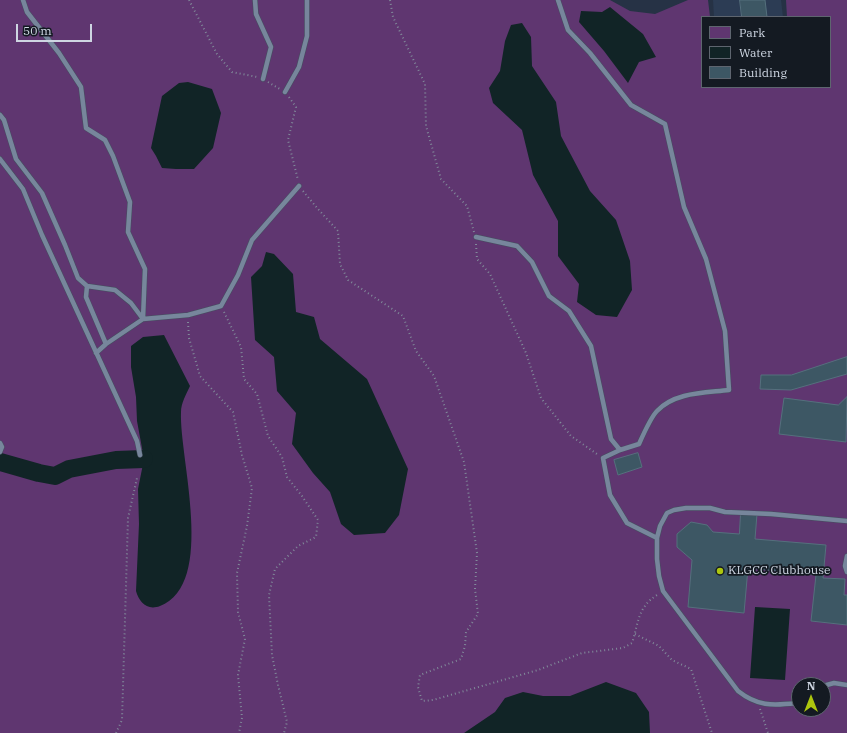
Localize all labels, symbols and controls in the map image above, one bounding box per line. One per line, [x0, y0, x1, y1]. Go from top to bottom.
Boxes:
scale bar [18, 16, 94, 42]
legend [701, 16, 831, 88]
text: 50 m [23, 23, 52, 38]
text: Park [739, 25, 765, 40]
text: Water [739, 45, 772, 60]
text: Building [739, 65, 787, 80]
place label: KLGCC Clubhouse [728, 564, 830, 578]
marker: KLGCC Clubhouse [715, 566, 725, 576]
north arrow [791, 677, 831, 717]
text: N [807, 679, 815, 693]

